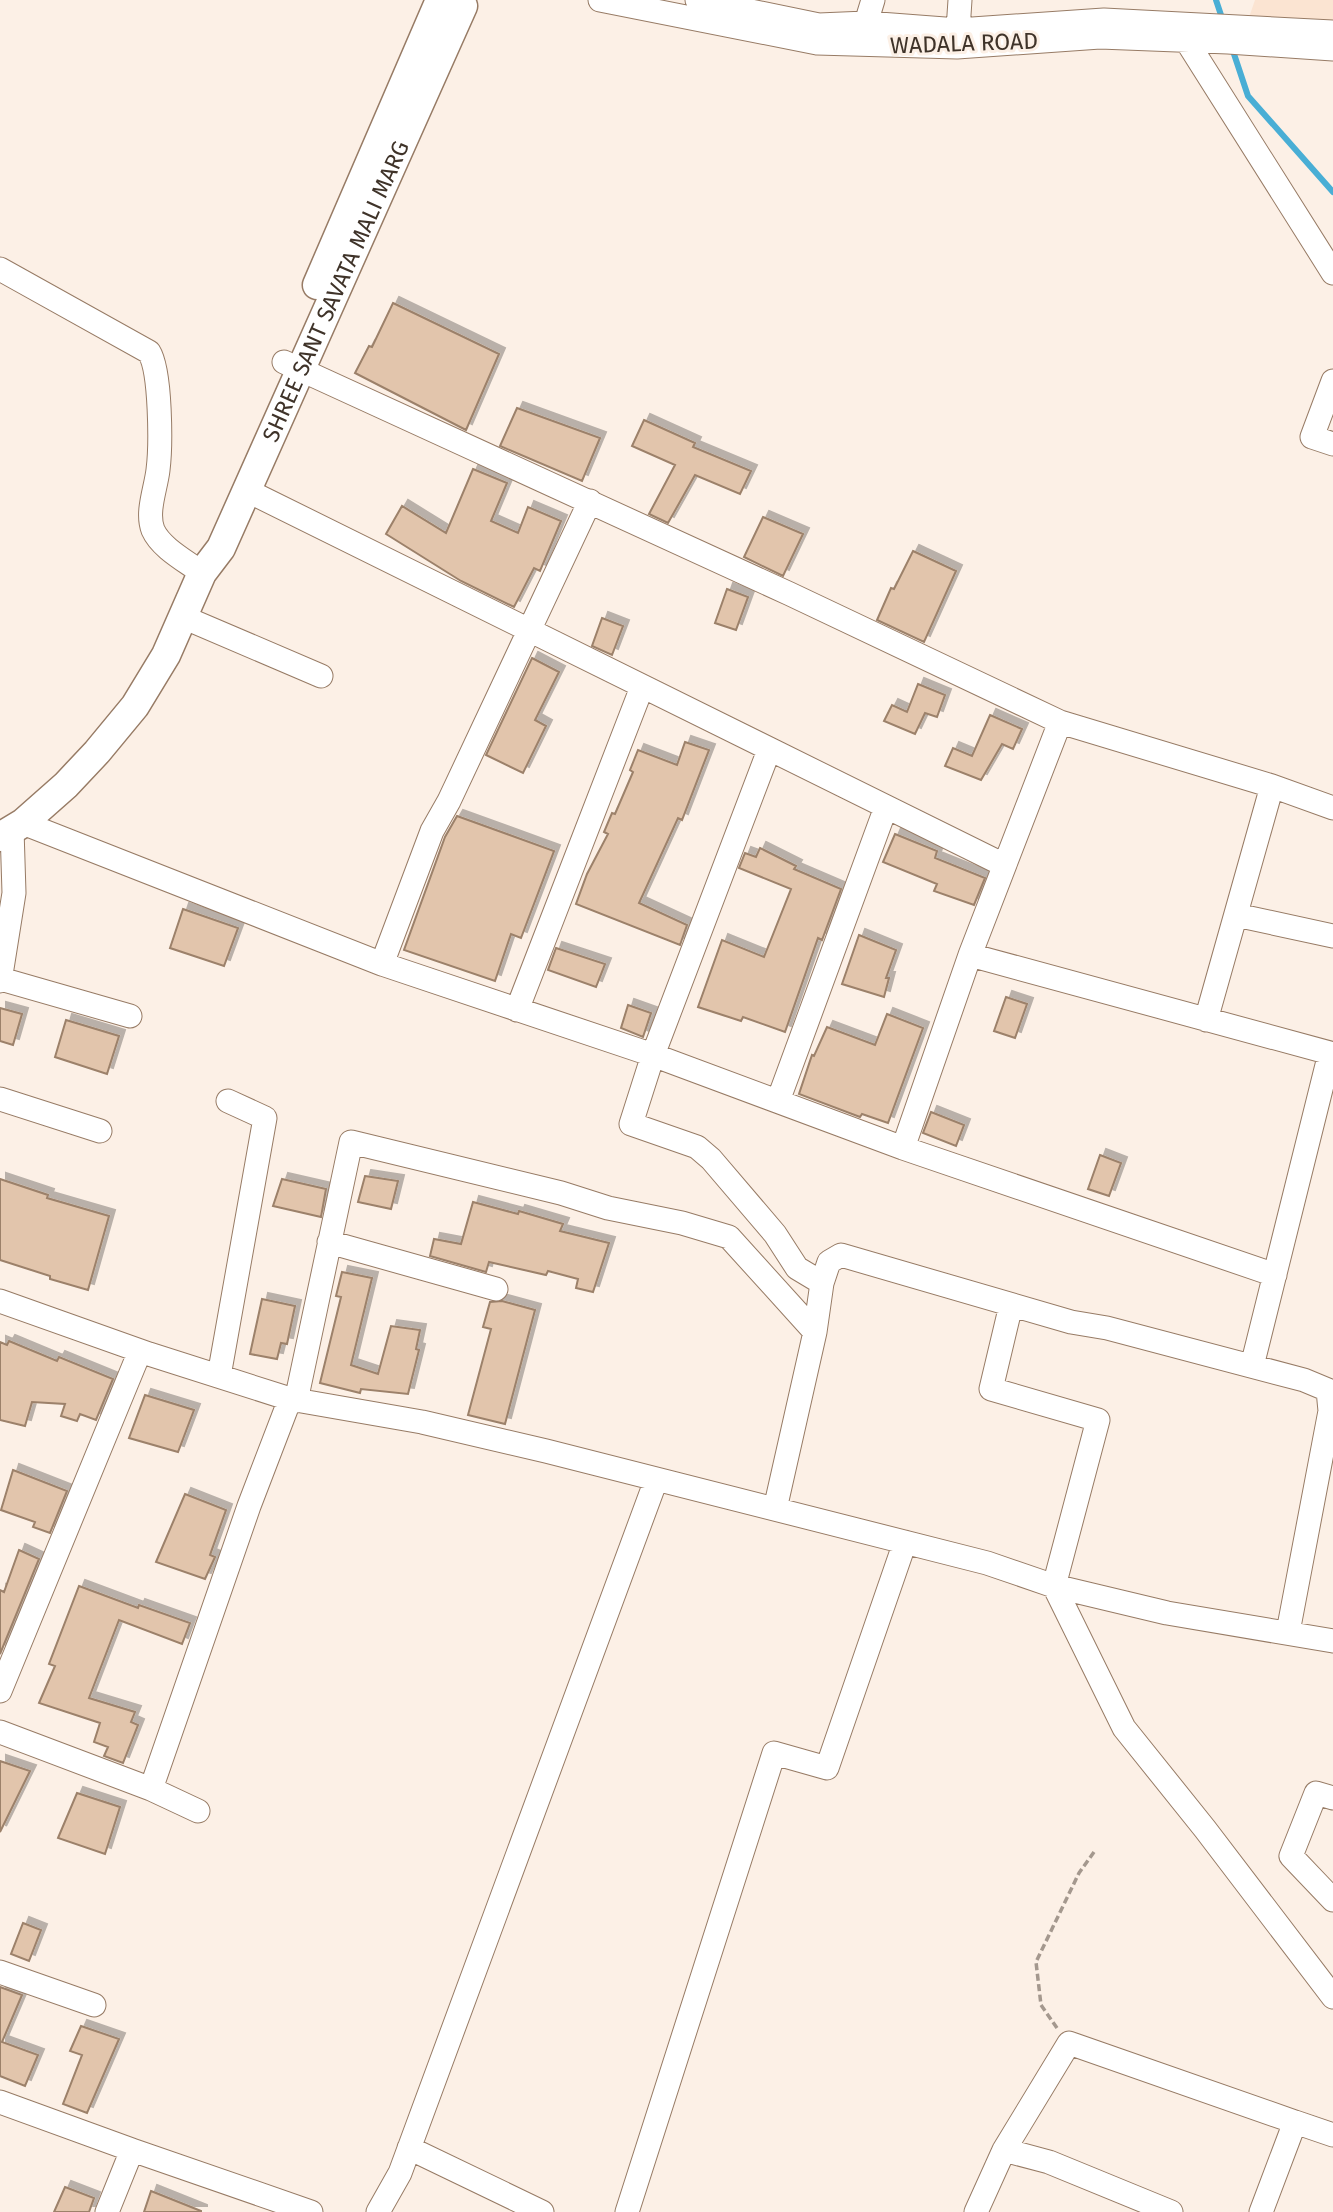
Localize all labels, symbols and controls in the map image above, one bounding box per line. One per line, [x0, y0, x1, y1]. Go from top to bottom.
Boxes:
street label: WADALA ROAD [890, 26, 1038, 60]
street label: SHREE SANT SAVATA MALI MARG [256, 136, 415, 446]

